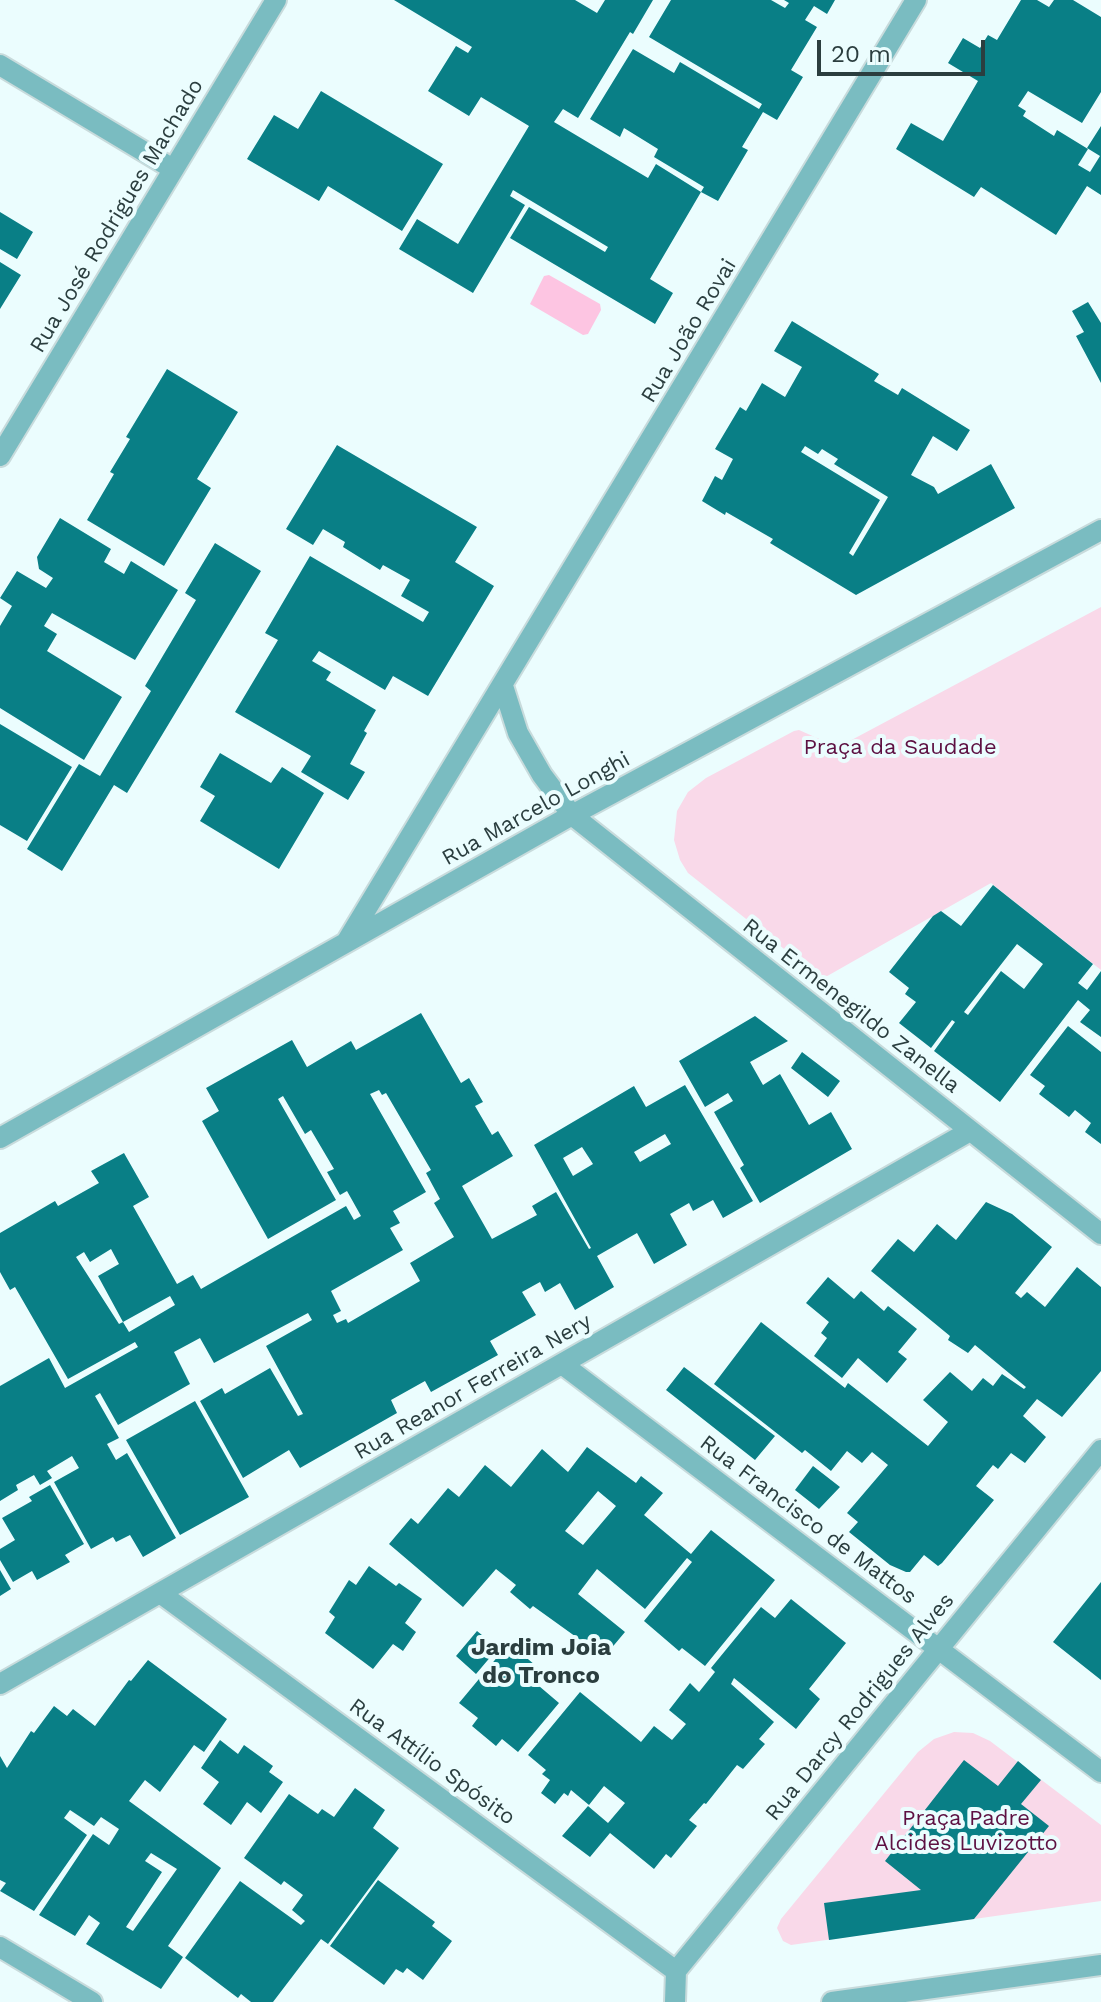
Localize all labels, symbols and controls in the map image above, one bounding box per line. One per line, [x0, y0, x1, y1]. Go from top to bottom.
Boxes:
scale bar [821, 24, 989, 74]
text: 20 m [831, 40, 891, 68]
street label: Rua José Rodrigues Machado [25, 74, 209, 358]
street label: Rua João Rovai [636, 254, 742, 408]
park label: Praça da Saudade [803, 735, 997, 761]
street label: Rua Marcelo Longhi [437, 746, 635, 872]
street label: Rua Ermenegildo Zanella [737, 913, 965, 1099]
street label: Rua Reanor Ferreira Nery [350, 1308, 596, 1466]
street label: Rua Francisco de Mattos [694, 1430, 922, 1610]
street label: Rua Darcy Rodrigues Alves [760, 1588, 960, 1826]
district label: Jardim Joia do Tronco [471, 1634, 611, 1690]
street label: Rua Attílio Spósito [344, 1693, 520, 1831]
park label: Praça Padre Alcides Luvizotto [874, 1806, 1058, 1858]

